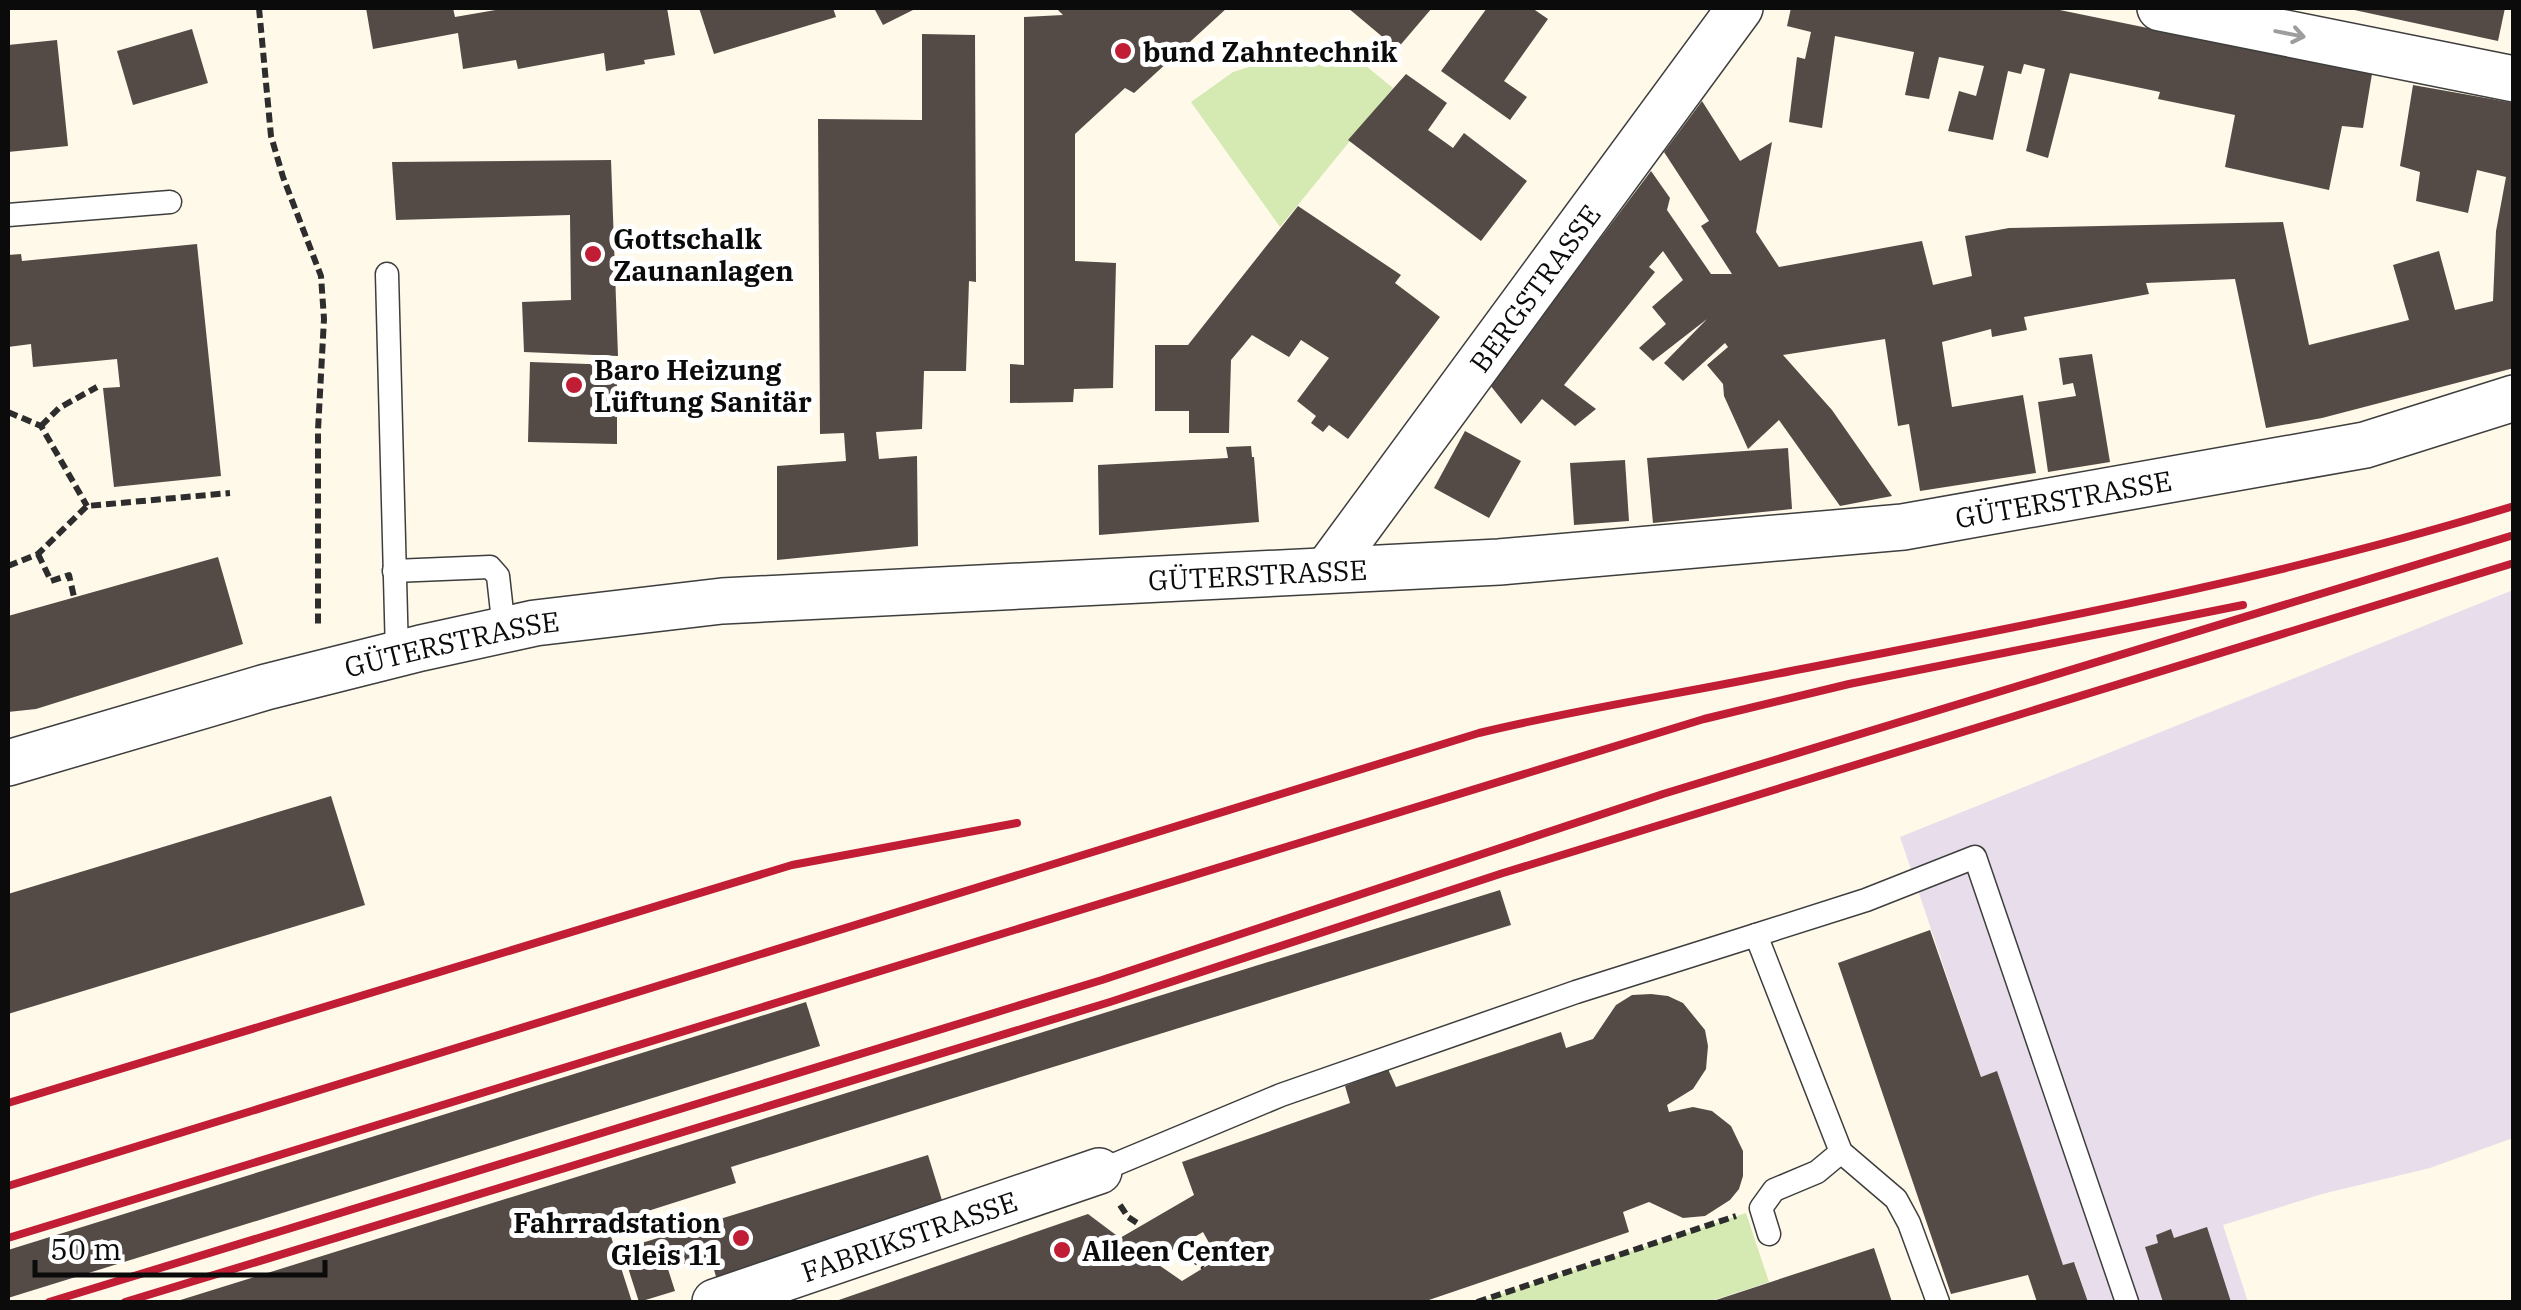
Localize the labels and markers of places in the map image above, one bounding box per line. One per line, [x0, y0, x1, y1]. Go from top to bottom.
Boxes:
place label: bund Zahntechnik [1143, 33, 1398, 70]
marker: bund Zahntechnik [1112, 40, 1134, 62]
place label: Gottschalk Zaunanlagen [613, 220, 794, 289]
marker: Gottschalk Zaunanlagen [582, 243, 604, 265]
place label: Baro Heizung Lüftung Sanitär [594, 351, 812, 420]
marker: Baro Heizung Lüftung Sanitär [563, 374, 585, 396]
place label: Fahrradstation Gleis 11 [513, 1204, 721, 1273]
marker: Fahrradstation Gleis 11 [730, 1227, 752, 1249]
place label: Alleen Center [1082, 1232, 1270, 1269]
marker: Alleen Center [1051, 1239, 1073, 1261]

